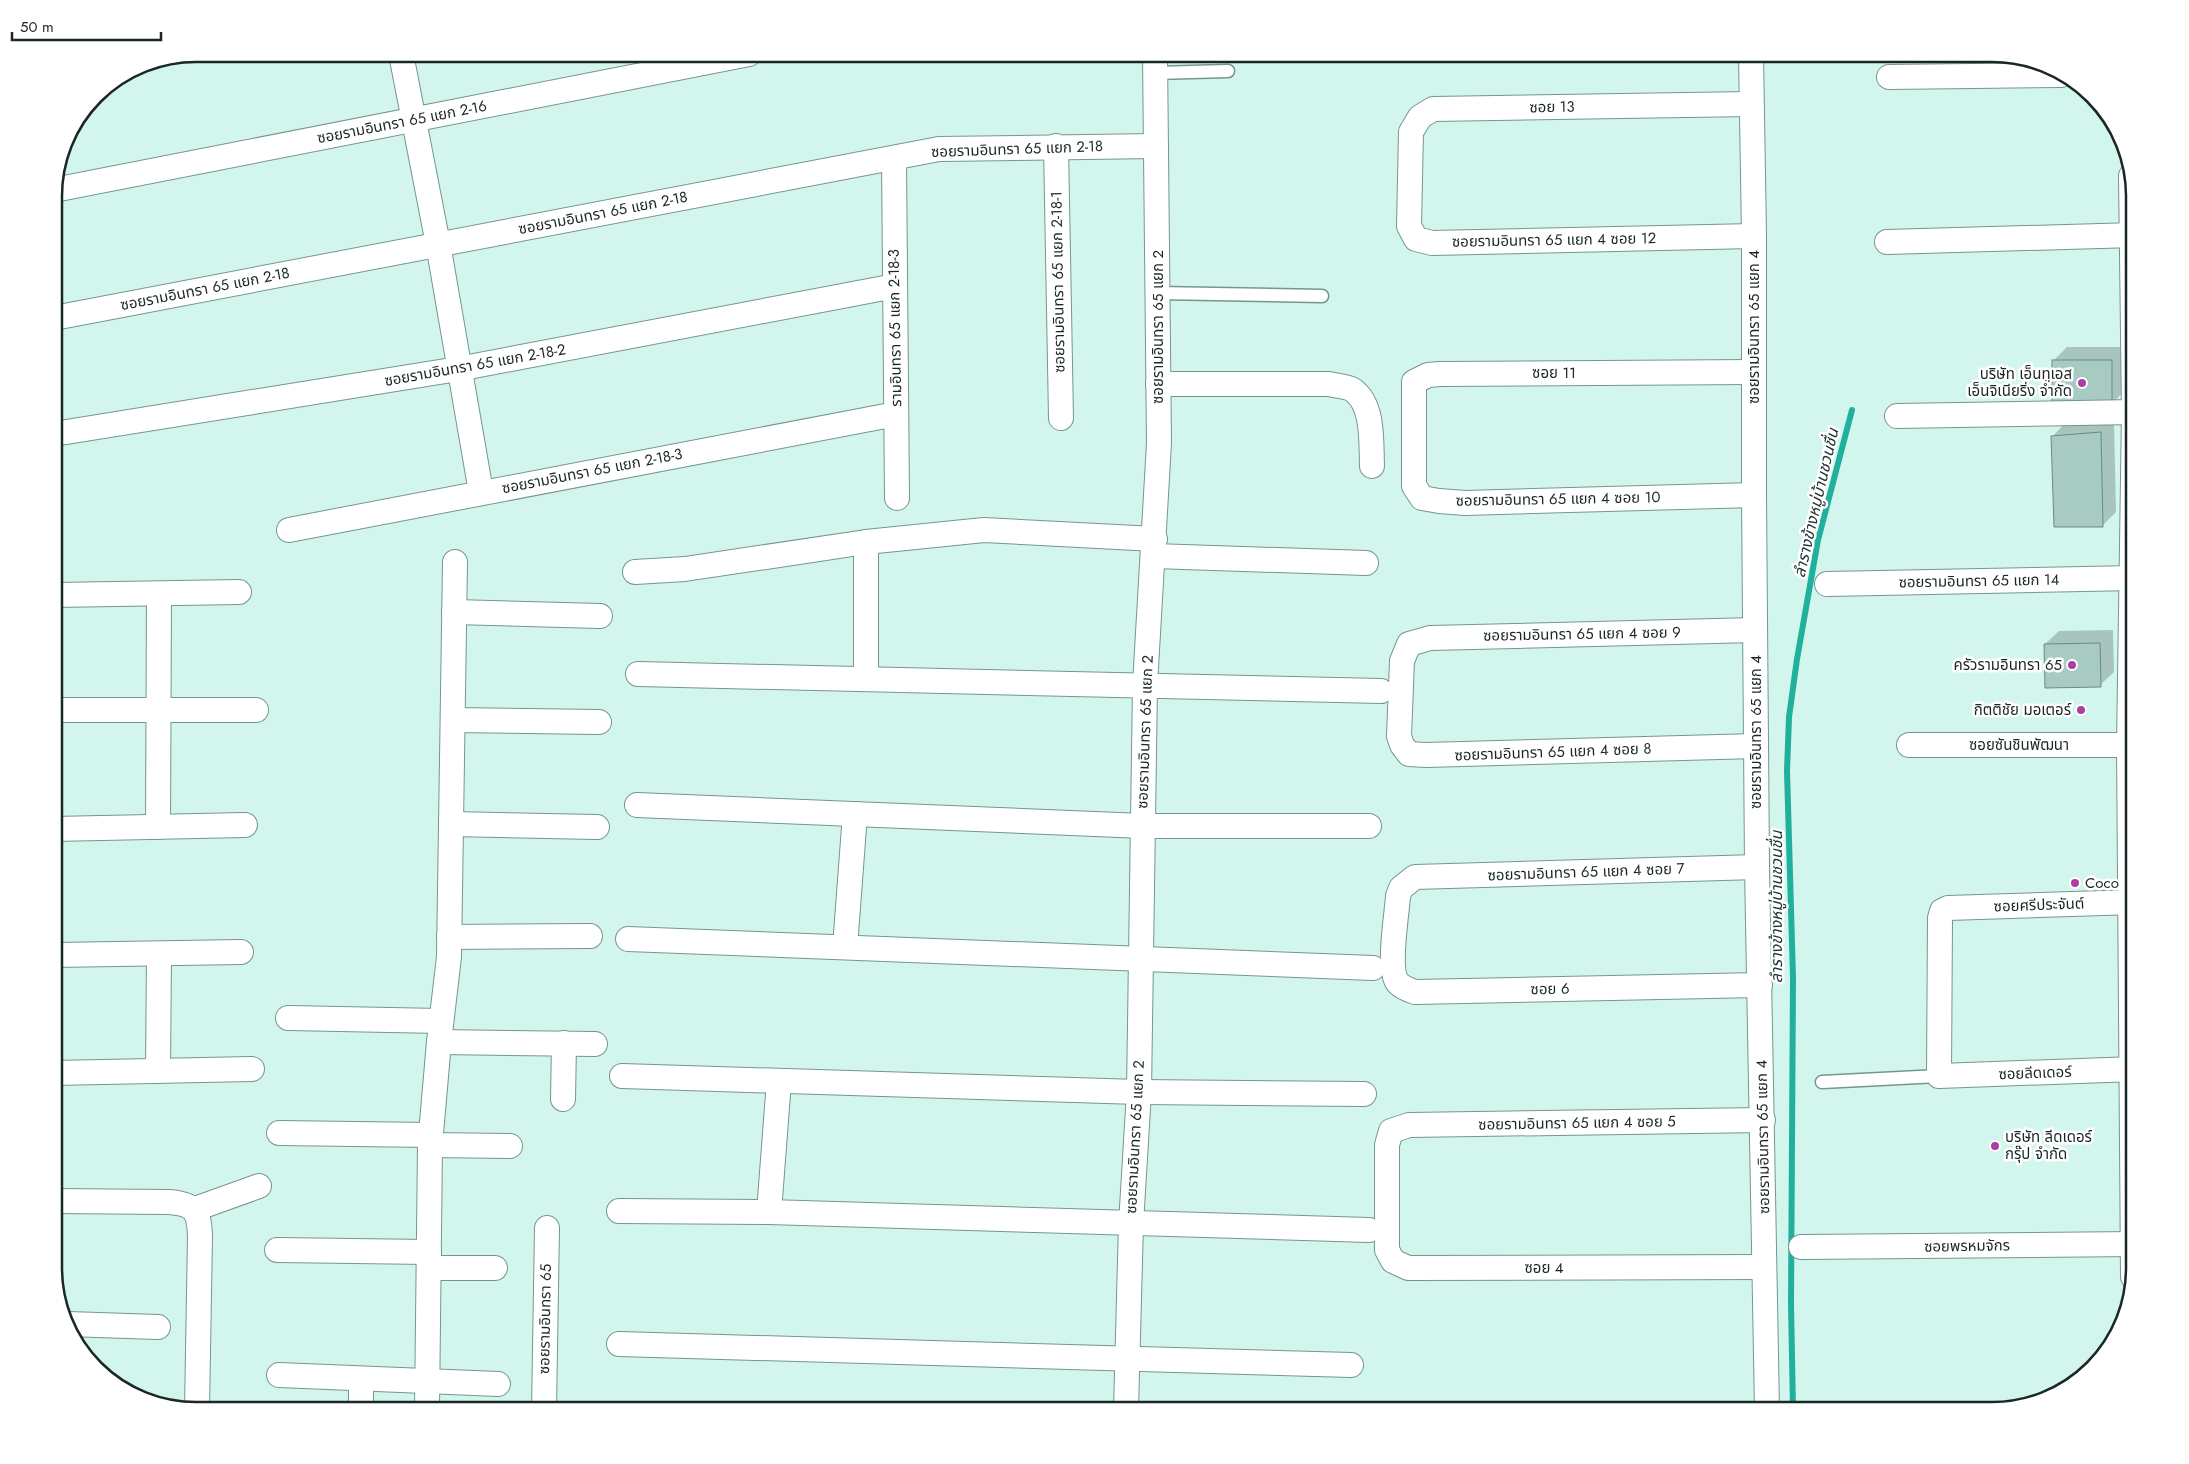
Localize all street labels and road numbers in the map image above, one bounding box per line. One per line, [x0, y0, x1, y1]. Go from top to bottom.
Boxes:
street label: ซอยรามอินทรา 65 แยก 2-16 [315, 95, 489, 149]
street label: ซอย 13 [1529, 96, 1575, 118]
street label: ซอยรามอินทรา 65 แยก 2-18 [931, 135, 1103, 163]
street label: ซอยรามอินทรา 65 แยก 2-18 [516, 186, 690, 240]
street label: ซอยรามอินทรา 65 แยก 2-18-1 [1045, 191, 1071, 373]
street label: ซอยรามอินทรา 65 แยก 4 ซอย 12 [1452, 227, 1656, 253]
street label: รามอินทรา 65 แยก 2-18-3 [883, 249, 907, 407]
street label: ซอยรามอินทรา 65 แยก 2 [1147, 250, 1169, 404]
street label: ซอยรามอินทรา 65 แยก 4 [1743, 250, 1765, 404]
street label: ซอยรามอินทรา 65 แยก 2-18 [118, 262, 292, 316]
street label: ซอยรามอินทรา 65 แยก 2-18-2 [383, 338, 567, 392]
street label: ซอย 11 [1532, 362, 1576, 384]
street label: ซอยรามอินทรา 65 แยก 2-18-3 [500, 443, 684, 499]
street label: ซอยรามอินทรา 65 แยก 4 ซอย 10 [1455, 486, 1661, 512]
street label: ซอยรามอินทรา 65 แยก 14 [1898, 569, 2060, 593]
street label: ซอยรามอินทรา 65 แยก 4 ซอย 9 [1483, 621, 1681, 647]
street label: ซอยรามอินทรา 65 แยก 2 [1131, 655, 1159, 809]
street label: ซอยรามอินทรา 65 แยก 4 [1745, 655, 1767, 809]
street label: ซอยซันชินพัฒนา [1969, 734, 2069, 756]
street label: ซอยรามอินทรา 65 แยก 4 ซอย 8 [1454, 738, 1652, 766]
street label: ซอยรามอินทรา 65 แยก 4 ซอย 7 [1487, 858, 1685, 886]
street label: ซอยศรีประจันต์ [1993, 892, 2085, 918]
street label: ซอย 6 [1530, 978, 1570, 1000]
street label: ซอยรามอินทรา 65 แยก 4 [1751, 1059, 1775, 1214]
street label: ซอยรามอินทรา 65 แยก 2 [1120, 1060, 1150, 1214]
street label: ซอยลีดเดอร์ [1998, 1061, 2073, 1085]
street label: ซอยรามอินทรา 65 แยก 4 ซอย 5 [1478, 1110, 1676, 1136]
street label: ซอยพรหมจักร [1924, 1234, 2010, 1258]
street label: ซอย 4 [1524, 1257, 1564, 1279]
street label: ซอยรามอินทรา 65 [533, 1264, 557, 1374]

